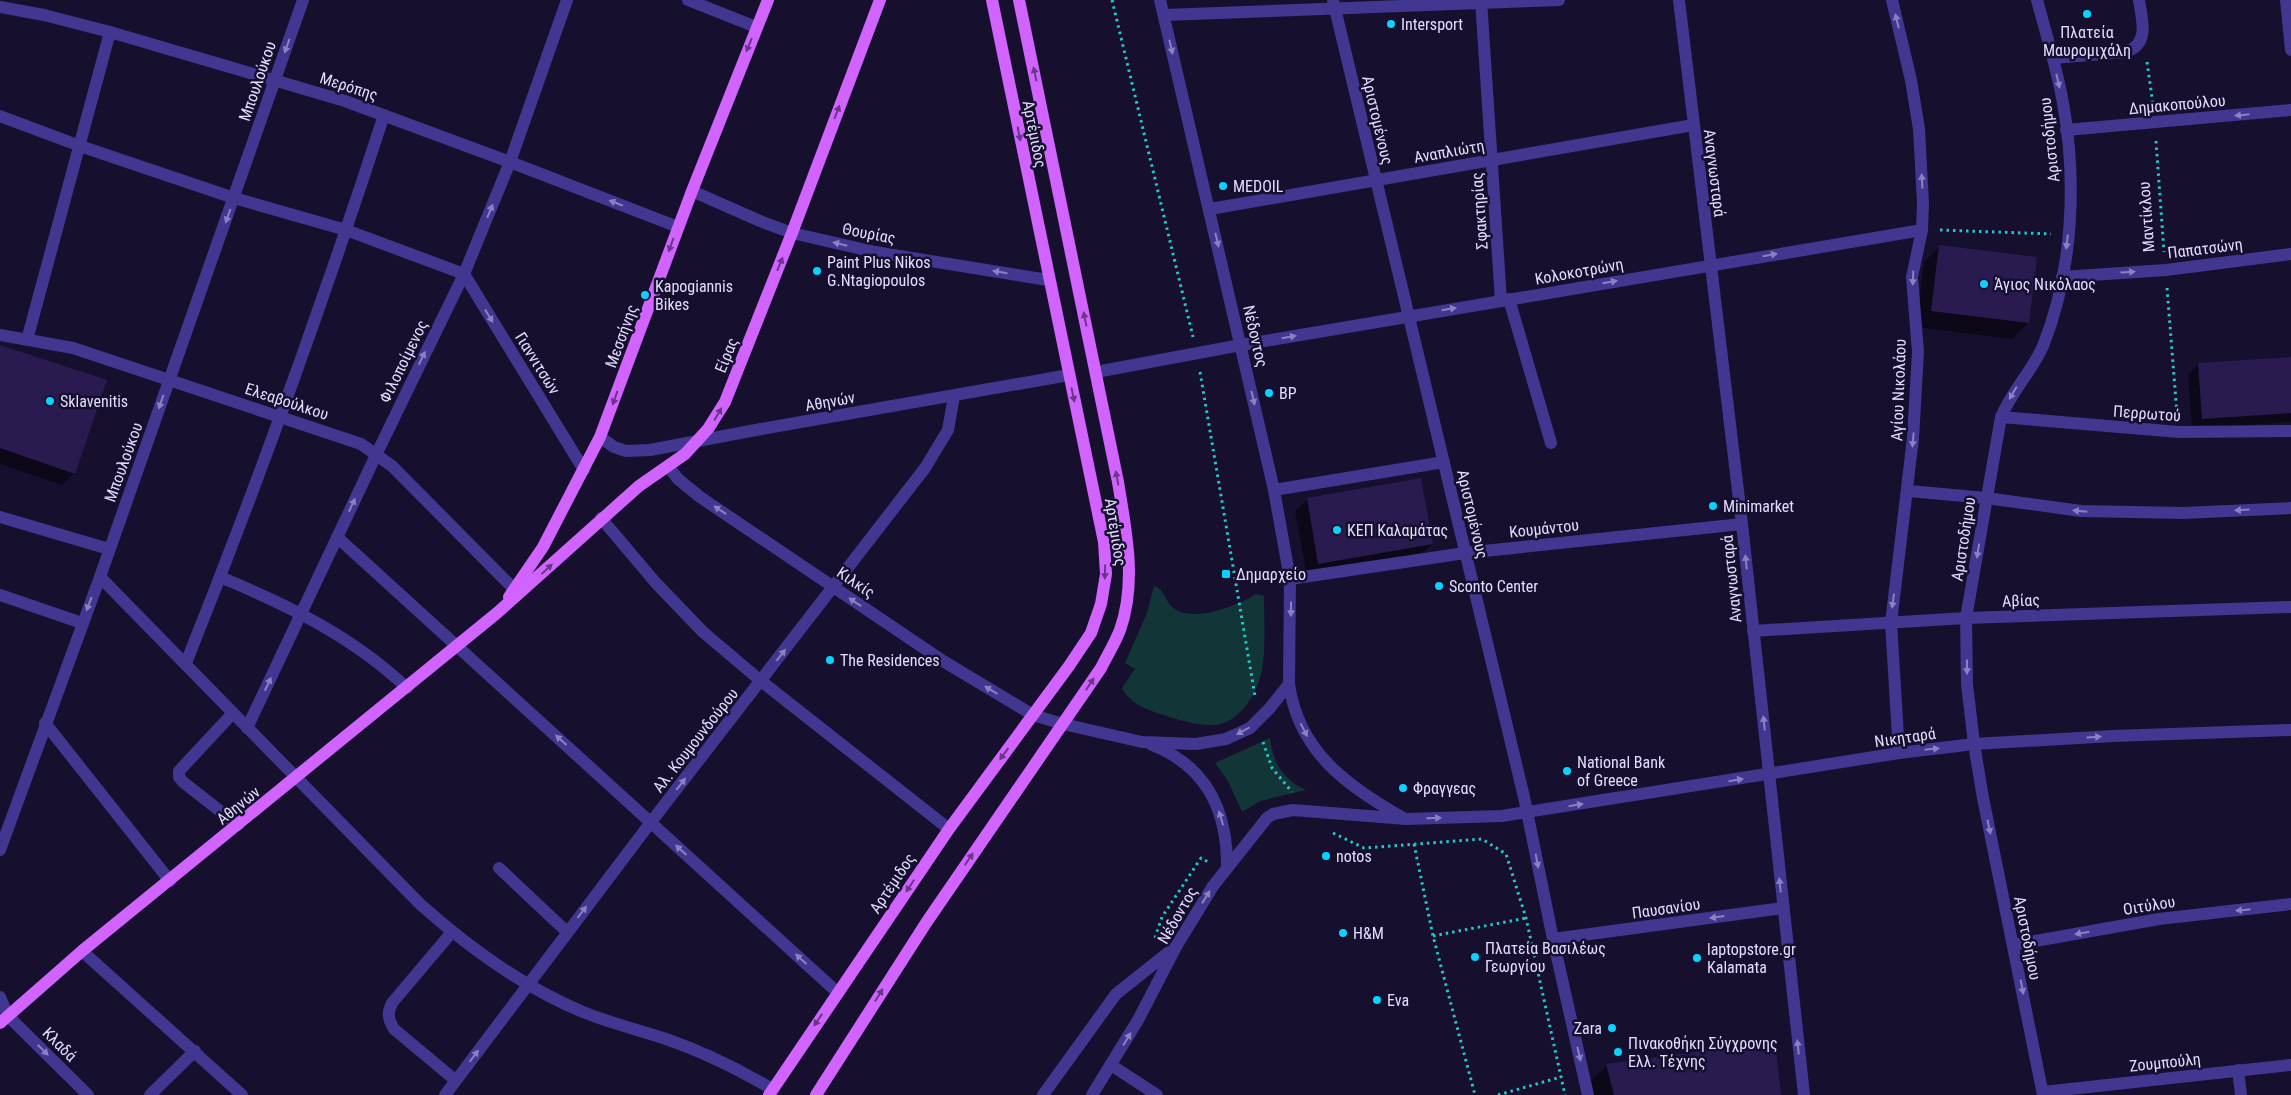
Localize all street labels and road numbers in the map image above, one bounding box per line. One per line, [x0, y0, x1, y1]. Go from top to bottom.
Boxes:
street label: Μπουλούκου [235, 39, 280, 124]
street label: Μερόπης [318, 68, 380, 105]
street label: Αριστομένους [1358, 74, 1397, 166]
street label: Δημακοπούλου [2128, 91, 2226, 118]
street label: Αριστοδήμου [2036, 97, 2063, 183]
street label: Αρτέμιδος [1019, 99, 1050, 169]
street label: Αναγνωσταρά [1700, 128, 1729, 218]
street label: Αναπλιώτη [1412, 136, 1486, 167]
street label: Σφακτηρίας [1467, 172, 1492, 250]
street label: Μαντίκλου [2135, 181, 2158, 253]
street label: Θουρίας [841, 219, 897, 248]
street label: Παπατσώνη [2166, 234, 2244, 263]
street label: Κολοκοτρώνη [1533, 254, 1625, 289]
street label: Μεσσήνης [601, 302, 642, 370]
street label: Νέδοντος [1239, 303, 1272, 369]
street label: Φιλοποίμενος [375, 317, 432, 406]
street label: Γιαννιτσών [511, 329, 564, 398]
street label: Είρας [711, 335, 742, 376]
street label: Αγίου Νικολάου [1887, 339, 1910, 441]
street label: Ελεαβούλκου [243, 379, 331, 424]
street label: Αθηνών [804, 388, 857, 415]
street label: Περρωτού [2113, 402, 2181, 425]
street label: Μπουλούκου [100, 420, 147, 505]
street label: Αριστομένους [1453, 468, 1492, 560]
street label: Αριστοδήμου [1947, 496, 1980, 582]
street label: Αρτέμιδος [1101, 497, 1130, 567]
street label: Κουμάντου [1508, 515, 1580, 542]
street label: Αναγνωσταρά [1717, 534, 1746, 624]
street label: Κιλκίς [833, 563, 878, 602]
street label: Αβίας [2002, 590, 2040, 611]
street label: Αλ. Κουμουνδούρου [649, 684, 742, 796]
street label: Νικηταρά [1873, 724, 1937, 751]
street label: Αθηνών [213, 782, 264, 829]
street label: Αρτέμιδος [865, 850, 919, 917]
street label: Νέδοντος [1153, 883, 1201, 947]
street label: Οιτύλου [2122, 892, 2177, 919]
street label: Παυσανίου [1631, 894, 1701, 923]
street label: Αριστοδήμου [2010, 895, 2045, 982]
street label: Κλαδά [39, 1023, 81, 1065]
street label: Ζουμπούλη [2128, 1049, 2202, 1076]

